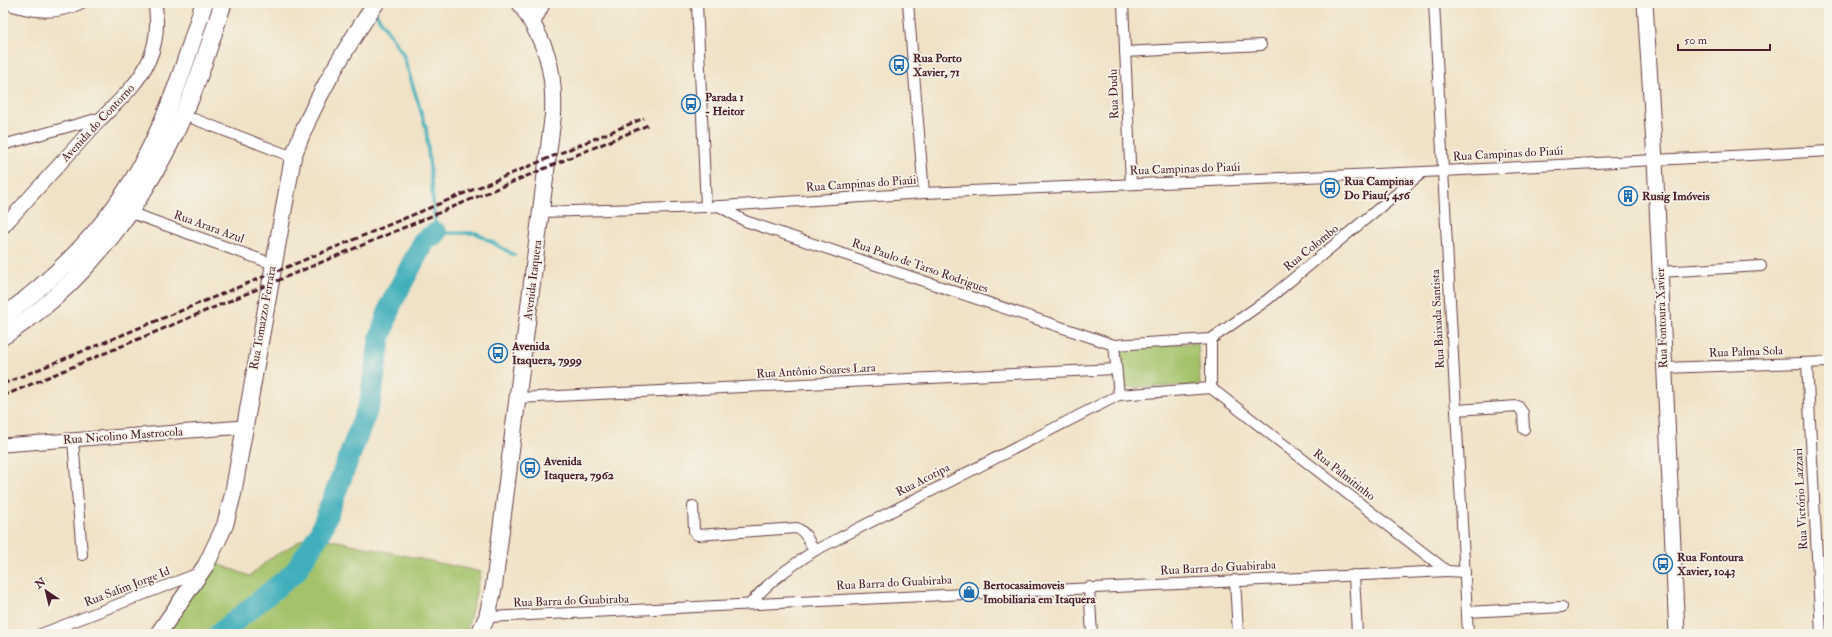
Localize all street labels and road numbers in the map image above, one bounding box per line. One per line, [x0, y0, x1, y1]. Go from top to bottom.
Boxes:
street label: Rua Dudu [1106, 69, 1122, 119]
street label: Avenida do Contorno [57, 81, 138, 166]
street label: Rua Campinas do Piaúi [1452, 144, 1564, 164]
street label: Rua Campinas do Piaúi [1129, 160, 1241, 178]
street label: Rua Campinas do Piaúi [805, 173, 917, 195]
street label: Rua Arara Azul [172, 207, 246, 247]
street label: Rua Colombo [1280, 221, 1342, 275]
street label: Rua Paulo de Tarso Rodrigues [850, 236, 990, 296]
street label: Avenida Itaquera [521, 238, 545, 322]
street label: Rua Tomazzo Ferrara [247, 264, 280, 371]
street label: Rua Fontoura Xavier [1653, 267, 1671, 369]
street label: Rua Baixada Santista [1428, 268, 1448, 369]
street label: Rua Palma Sola [1709, 343, 1784, 361]
street label: Rua Antônio Soares Lara [756, 360, 877, 382]
street label: Rua Nicolino Mastrocola [62, 424, 185, 448]
street label: Rua Palmitinho [1310, 446, 1378, 504]
street label: Rua Victório Lazzari [1791, 448, 1811, 550]
street label: Rua Acotipa [894, 460, 953, 500]
street label: Rua Barra do Guabiraba [1160, 557, 1277, 579]
street label: Rua Salim Jorge Id [82, 564, 172, 610]
street label: Rua Barra do Guabiraba [836, 572, 953, 594]
street label: Rua Barra do Guabiraba [513, 591, 630, 611]

